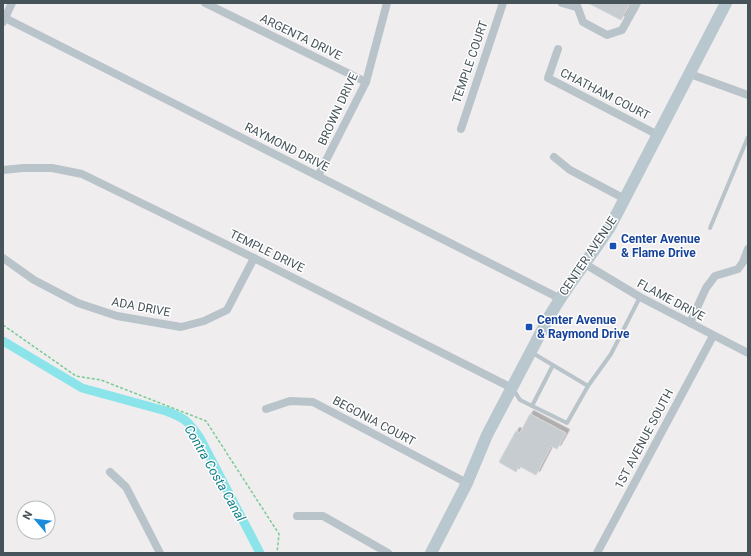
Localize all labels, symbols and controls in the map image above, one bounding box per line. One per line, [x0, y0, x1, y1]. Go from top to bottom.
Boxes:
street label: ARGENTA DRIVE [258, 11, 344, 63]
street label: TEMPLE COURT [449, 19, 491, 105]
street label: CHATHAM COURT [558, 65, 652, 123]
street label: BROWN DRIVE [315, 70, 361, 147]
street label: RAYMOND DRIVE [242, 120, 332, 174]
street label: CENTER AVENUE [556, 214, 620, 298]
street label: TEMPLE DRIVE [227, 227, 307, 275]
place label: Center Avenue & Flame Drive [621, 232, 701, 260]
marker: Center Avenue & Flame Drive [608, 241, 618, 251]
street label: FLAME DRIVE [635, 276, 707, 324]
street label: ADA DRIVE [111, 294, 172, 320]
place label: Center Avenue & Raymond Drive [537, 313, 630, 341]
marker: Center Avenue & Raymond Drive [524, 322, 534, 332]
street label: 1ST AVENUE SOUTH [612, 387, 676, 491]
street label: BEGONIA COURT [330, 393, 418, 449]
water label: Contra Costa Canal [181, 422, 249, 525]
north arrow [16, 500, 56, 540]
text: N [20, 509, 35, 522]

